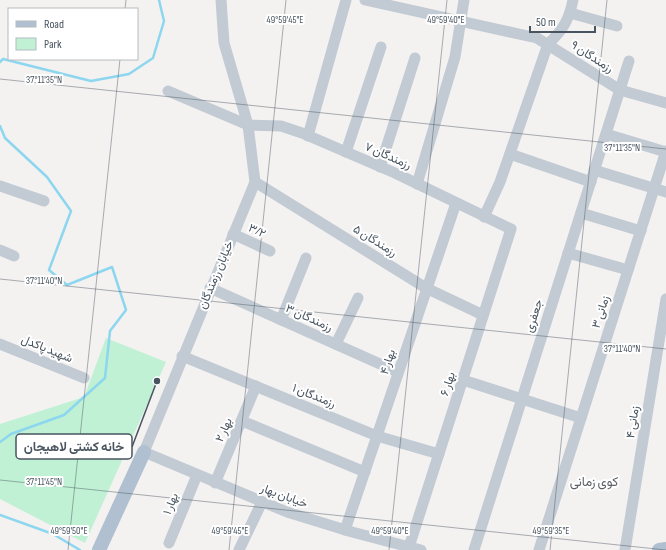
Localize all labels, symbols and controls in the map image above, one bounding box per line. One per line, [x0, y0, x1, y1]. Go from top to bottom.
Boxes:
legend [8, 8, 138, 60]
scale bar [530, 8, 595, 34]
text: 49°59'45"E [267, 14, 303, 26]
text: 49°59'40"E [427, 14, 465, 26]
text: 50 m [536, 15, 556, 30]
text: Road [44, 17, 64, 32]
text: Park [44, 37, 62, 52]
street label: رزمندگان ۹ [568, 38, 616, 76]
text: 37°11'35"N [26, 74, 62, 86]
street label: رزمندگان ۷ [362, 139, 414, 173]
text: 37°11'35"N [604, 142, 640, 154]
street label: ۳/۲ [246, 220, 268, 242]
street label: رزمندگان ۵ [350, 222, 400, 260]
street label: خیابان رزمندگان [195, 239, 237, 311]
text: 37°11'40"N [26, 275, 62, 287]
street label: زمانی ۳ [589, 294, 613, 330]
street label: جعفری [522, 298, 546, 334]
street label: رزمندگان ۳ [283, 301, 335, 335]
street label: شهید پاکدل [19, 332, 75, 366]
text: 37°11'40"N [604, 343, 640, 355]
street label: بهار ۴ [377, 348, 399, 376]
street label: بهار ۶ [437, 370, 459, 398]
street label: رزمندگان ۱ [290, 380, 338, 412]
street label: زمانی ۴ [623, 405, 643, 439]
street label: بهار ۲ [212, 416, 236, 444]
callout: خانه کشتی لاهیجان [16, 434, 132, 459]
text: خانه کشتی لاهیجان [24, 439, 124, 455]
district label: کوی زمانی [570, 474, 619, 490]
text: 37°11'45"N [26, 476, 62, 488]
street label: خیابان بهار [257, 480, 310, 511]
street label: بهار ۱ [160, 491, 182, 517]
text: 49°59'50"E [50, 525, 88, 537]
text: 49°59'45"E [212, 525, 248, 537]
text: 49°59'40"E [371, 525, 409, 537]
text: 49°59'35"E [533, 525, 569, 537]

